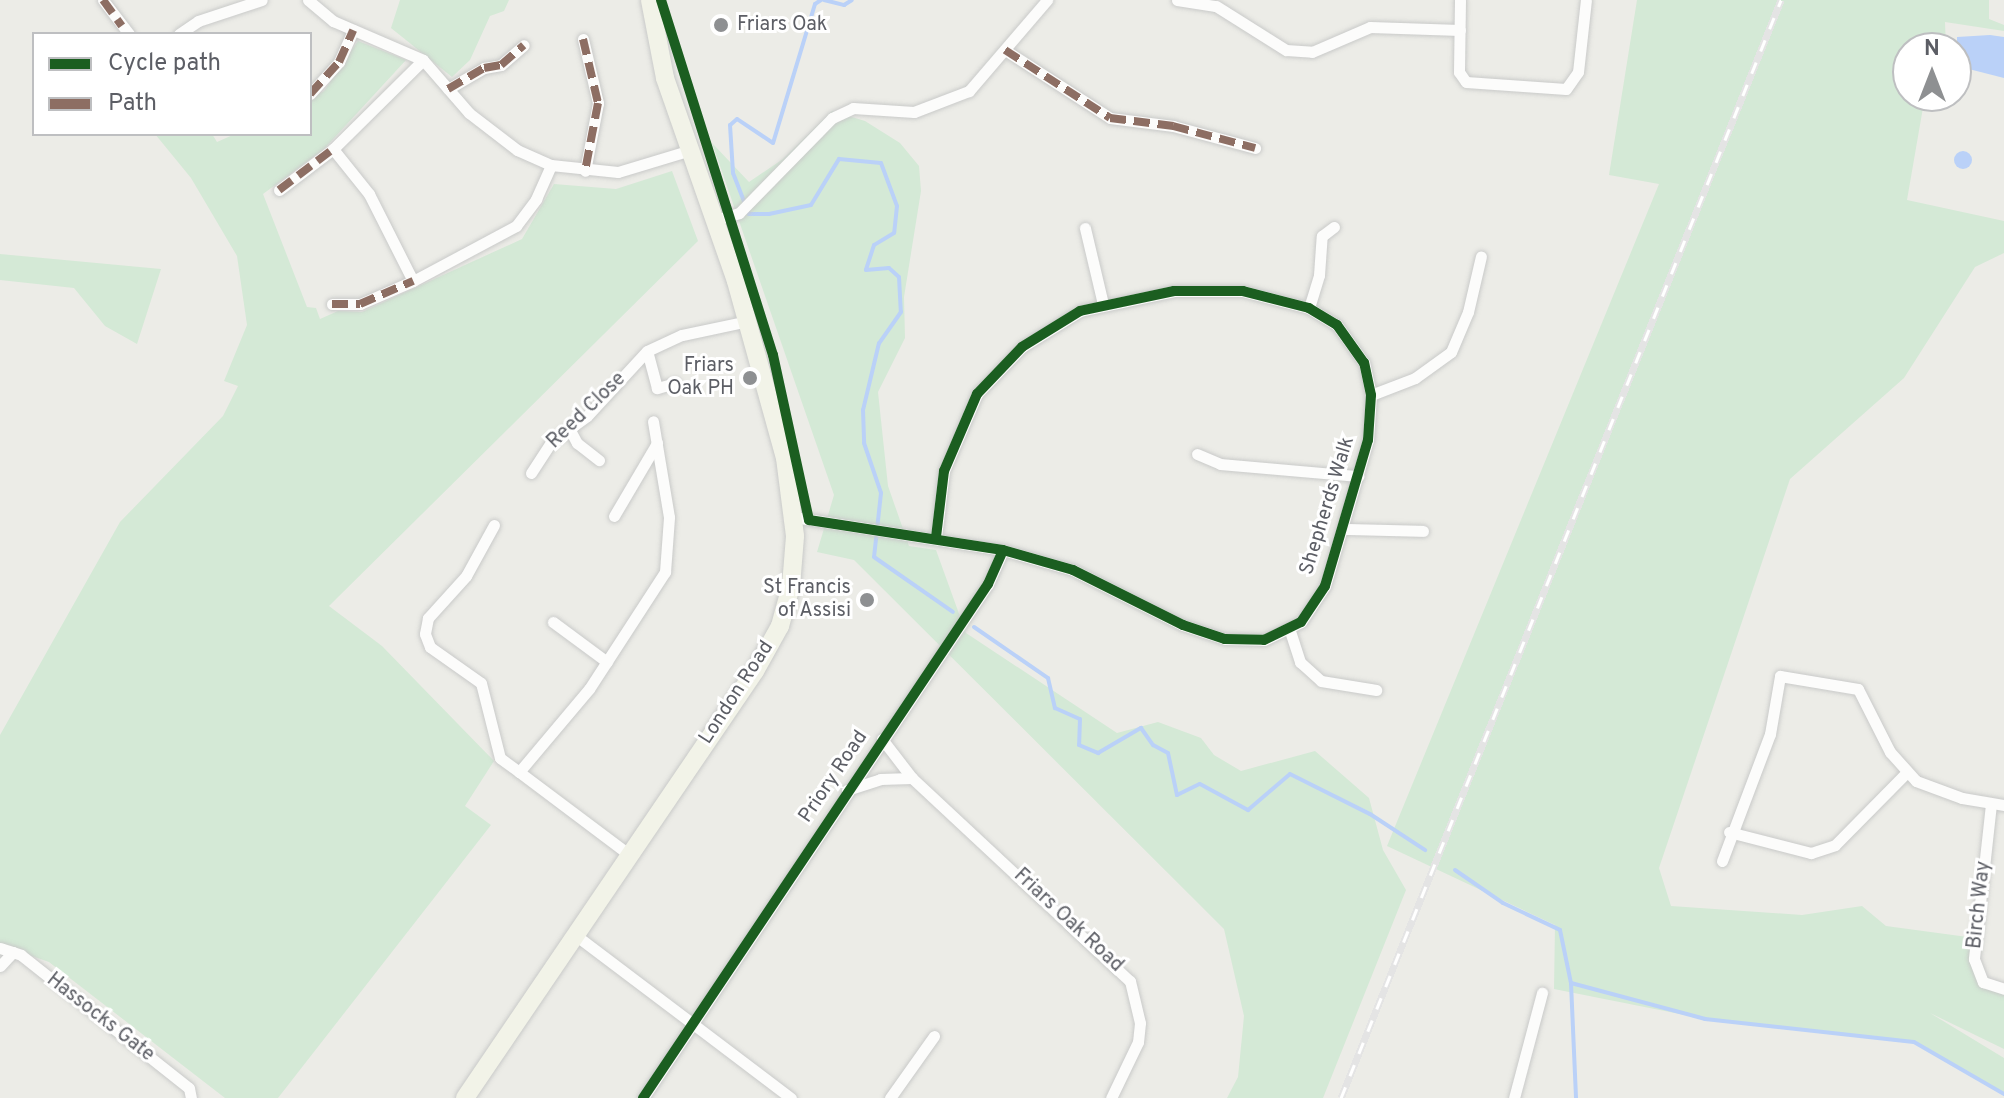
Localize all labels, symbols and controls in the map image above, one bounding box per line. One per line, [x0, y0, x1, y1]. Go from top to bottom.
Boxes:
place label: Friars Oak [737, 13, 827, 37]
marker: Friars Oak [712, 16, 730, 34]
legend [32, 32, 312, 136]
north arrow [1892, 32, 1972, 112]
text: N [1924, 36, 1940, 63]
text: Cycle path [108, 49, 221, 79]
text: Path [108, 89, 157, 119]
place label: Friars Oak PH [667, 354, 734, 401]
street label: Reed Close [543, 368, 631, 454]
marker: Friars Oak PH [741, 369, 759, 387]
street label: Shepherds Walk [1296, 434, 1360, 578]
place label: St Francis of Assisi [763, 576, 851, 623]
marker: St Francis of Assisi [858, 591, 876, 609]
street label: London Road [695, 637, 779, 749]
street label: Priory Road [794, 726, 874, 828]
street label: Birch Way [1963, 860, 1997, 950]
street label: Friars Oak Road [1008, 864, 1128, 978]
street label: Hassocks Gate [41, 968, 159, 1068]

